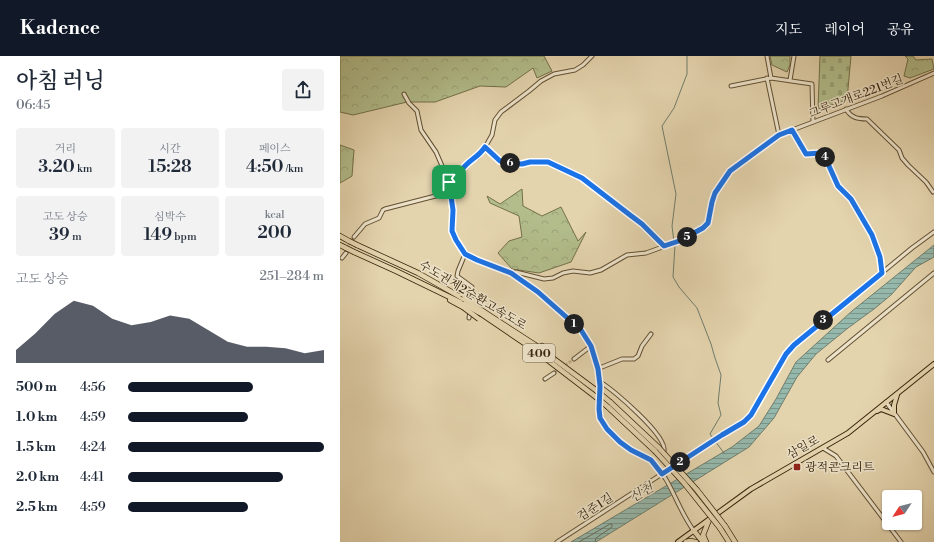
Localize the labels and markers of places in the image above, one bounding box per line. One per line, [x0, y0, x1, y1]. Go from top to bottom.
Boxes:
pin: 4 [815, 147, 835, 167]
pin: 6 [500, 153, 520, 173]
pin [432, 165, 466, 199]
pin: 5 [677, 227, 697, 247]
pin: 3 [813, 310, 833, 330]
pin: 1 [564, 314, 584, 334]
pin: 2 [670, 452, 690, 472]
place label: 광적콘크리트 [805, 460, 875, 475]
marker: 광적콘크리트 [792, 462, 802, 472]

